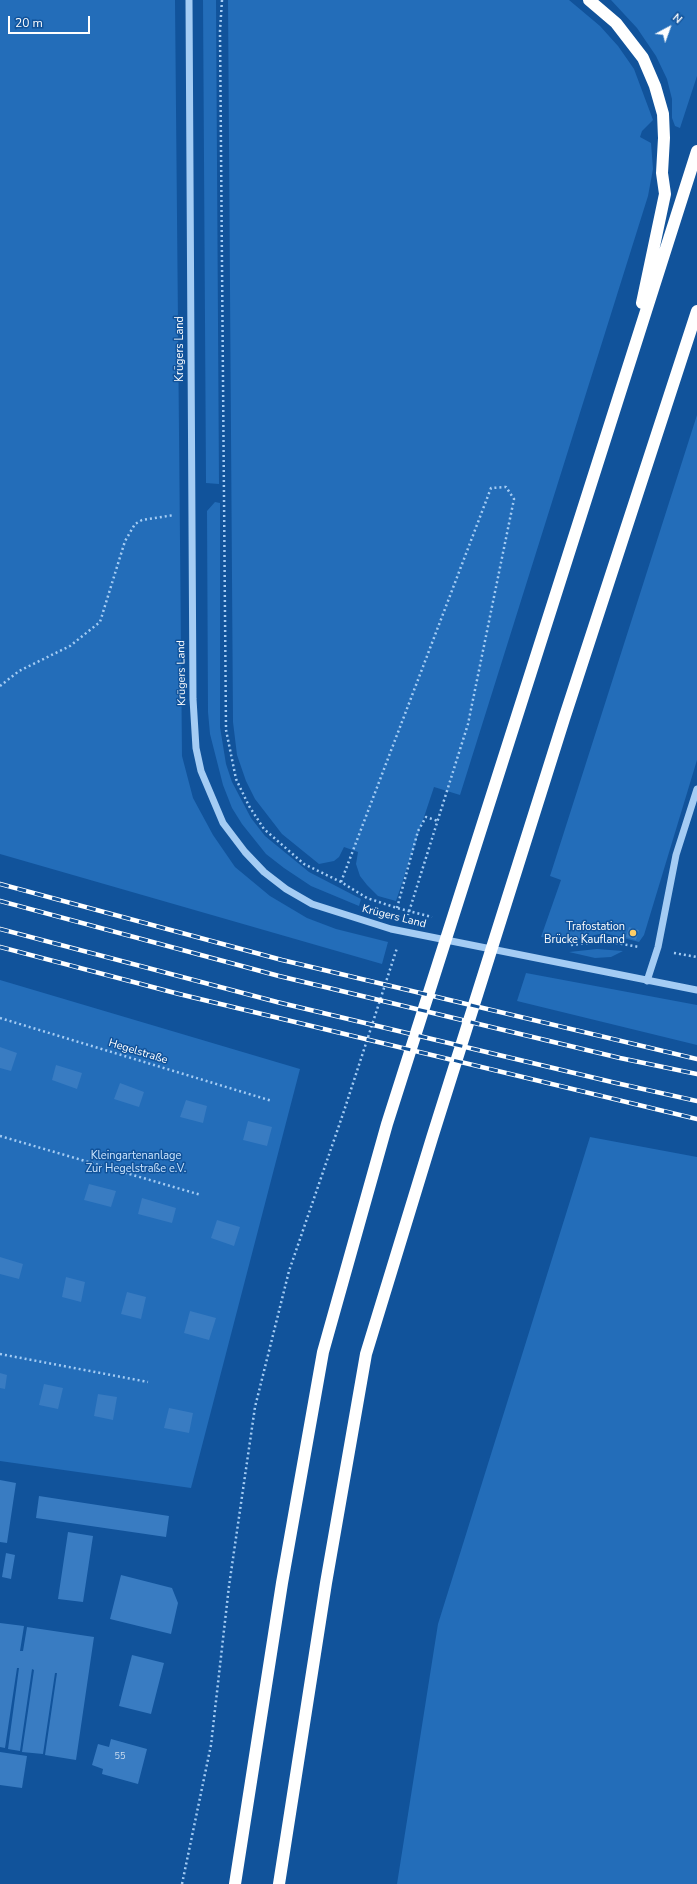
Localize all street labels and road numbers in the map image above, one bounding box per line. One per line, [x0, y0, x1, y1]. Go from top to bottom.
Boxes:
street label: Krügers Land [173, 316, 187, 382]
street label: Krügers Land [175, 640, 189, 706]
street label: Krügers Land [361, 903, 427, 931]
street label: Hegelstraße [107, 1037, 169, 1067]

